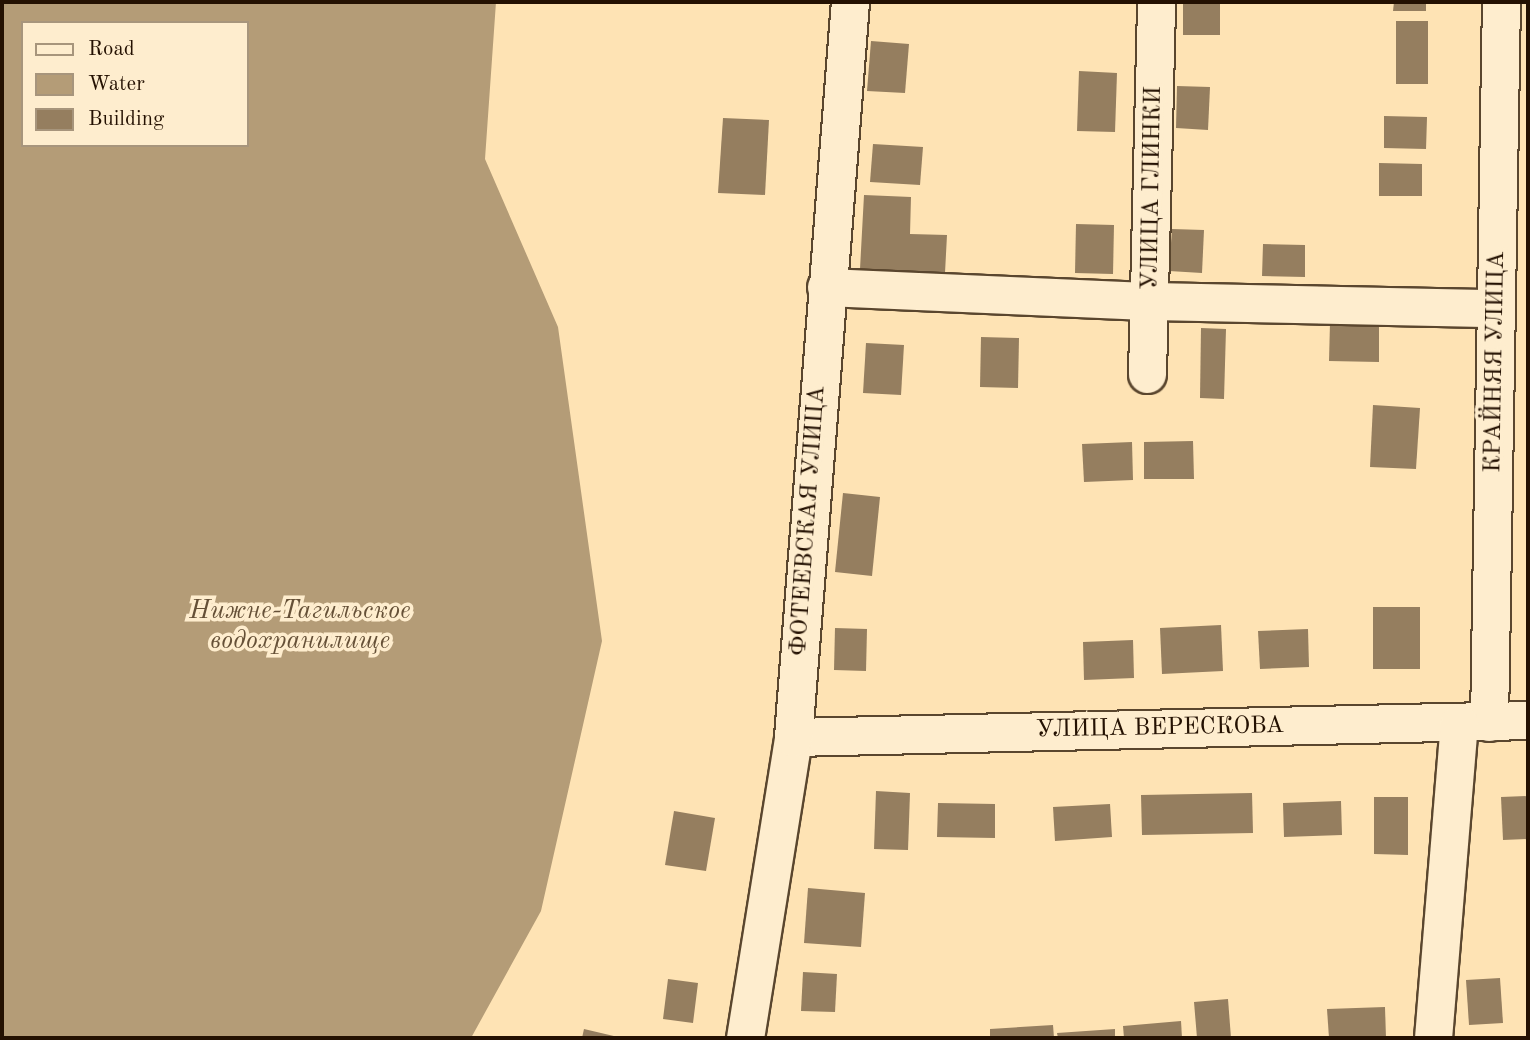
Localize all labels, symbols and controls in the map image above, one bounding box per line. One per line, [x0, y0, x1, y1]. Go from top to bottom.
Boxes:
legend [21, 21, 248, 147]
text: Road [88, 39, 135, 60]
text: Water [88, 74, 145, 95]
street label: УЛИЦА ГЛИНКИ [1137, 86, 1169, 290]
text: Building [88, 109, 164, 130]
street label: КРАЙНЯЯ УЛИЦА [1480, 251, 1512, 473]
street label: ФОТЕЕВСКАЯ УЛИЦА [785, 385, 833, 657]
water label: Нижне-Тагильское водохранилище [189, 596, 411, 658]
street label: УЛИЦА ВЕРЕСКОВА [1036, 712, 1284, 746]

